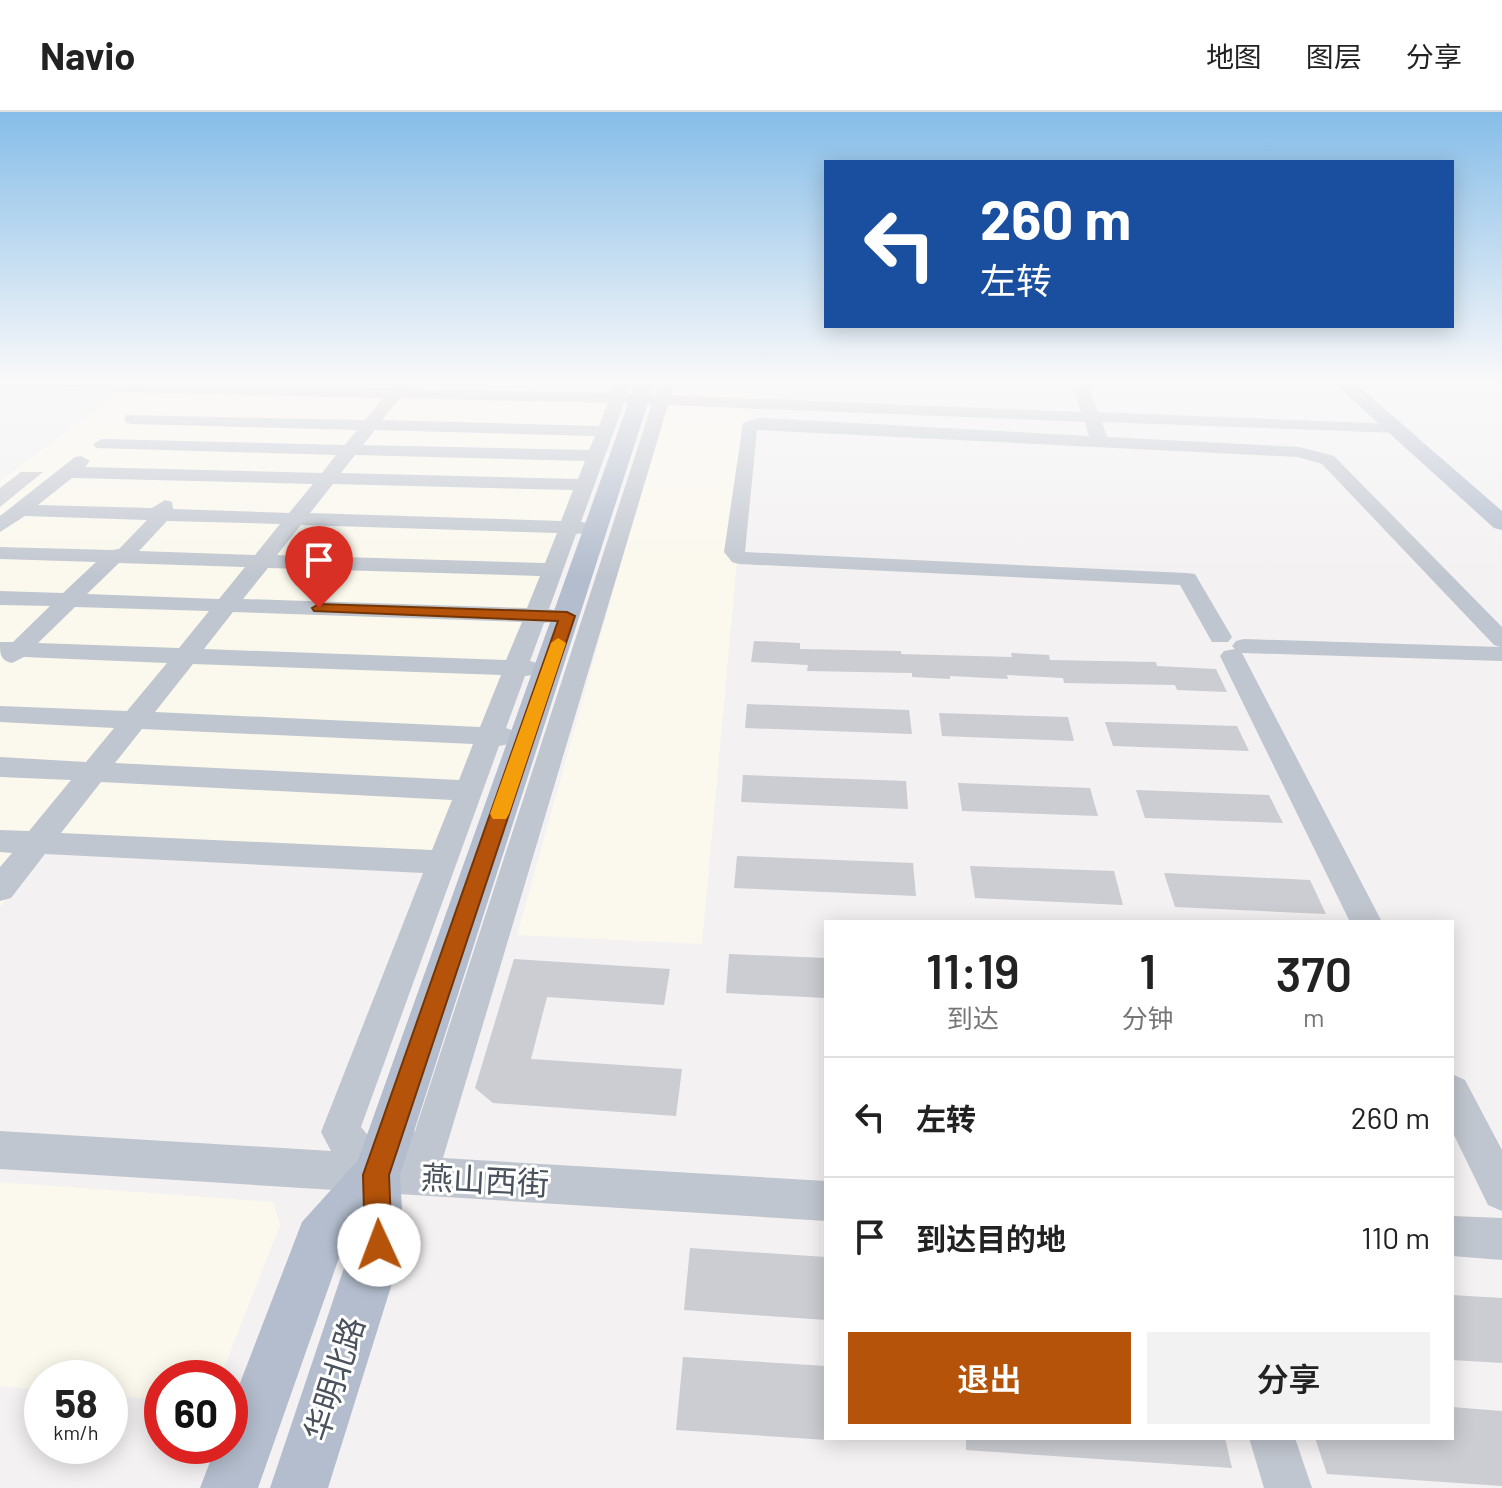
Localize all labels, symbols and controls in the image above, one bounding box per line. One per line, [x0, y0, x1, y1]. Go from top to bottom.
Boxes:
text: Navio [40, 32, 135, 78]
text: 地图 [1206, 39, 1262, 73]
text: 图层 [1306, 39, 1362, 73]
text: 分享 [1406, 39, 1462, 73]
text: 260 m [980, 184, 1131, 251]
icon: left [848, 192, 952, 296]
text: 左转 [980, 258, 1052, 301]
pin [285, 526, 353, 608]
icon: arrive [297, 538, 341, 582]
text: 11:19 [926, 941, 1020, 999]
text: 1 [1139, 941, 1156, 999]
text: 370 [1276, 944, 1352, 1002]
text: m [1303, 1001, 1325, 1032]
text: 到达 [947, 1002, 999, 1033]
text: 分钟 [1122, 1002, 1174, 1033]
icon: left [848, 1095, 892, 1139]
text: 260 m [1351, 1099, 1430, 1135]
text: 左转 [916, 1100, 976, 1136]
street label: 燕山西街 [420, 1157, 550, 1201]
position arrow [337, 1203, 421, 1287]
icon: arrive [848, 1215, 892, 1259]
text: 110 m [1361, 1219, 1430, 1255]
text: 到达目的地 [916, 1220, 1066, 1256]
street label: 华明北路 [295, 1312, 371, 1445]
button: 退出 [848, 1332, 1131, 1424]
button: 分享 [1147, 1332, 1430, 1424]
speed limit sign: 60 [144, 1360, 248, 1464]
text: 58 [54, 1378, 98, 1426]
text: km/h [53, 1420, 99, 1444]

